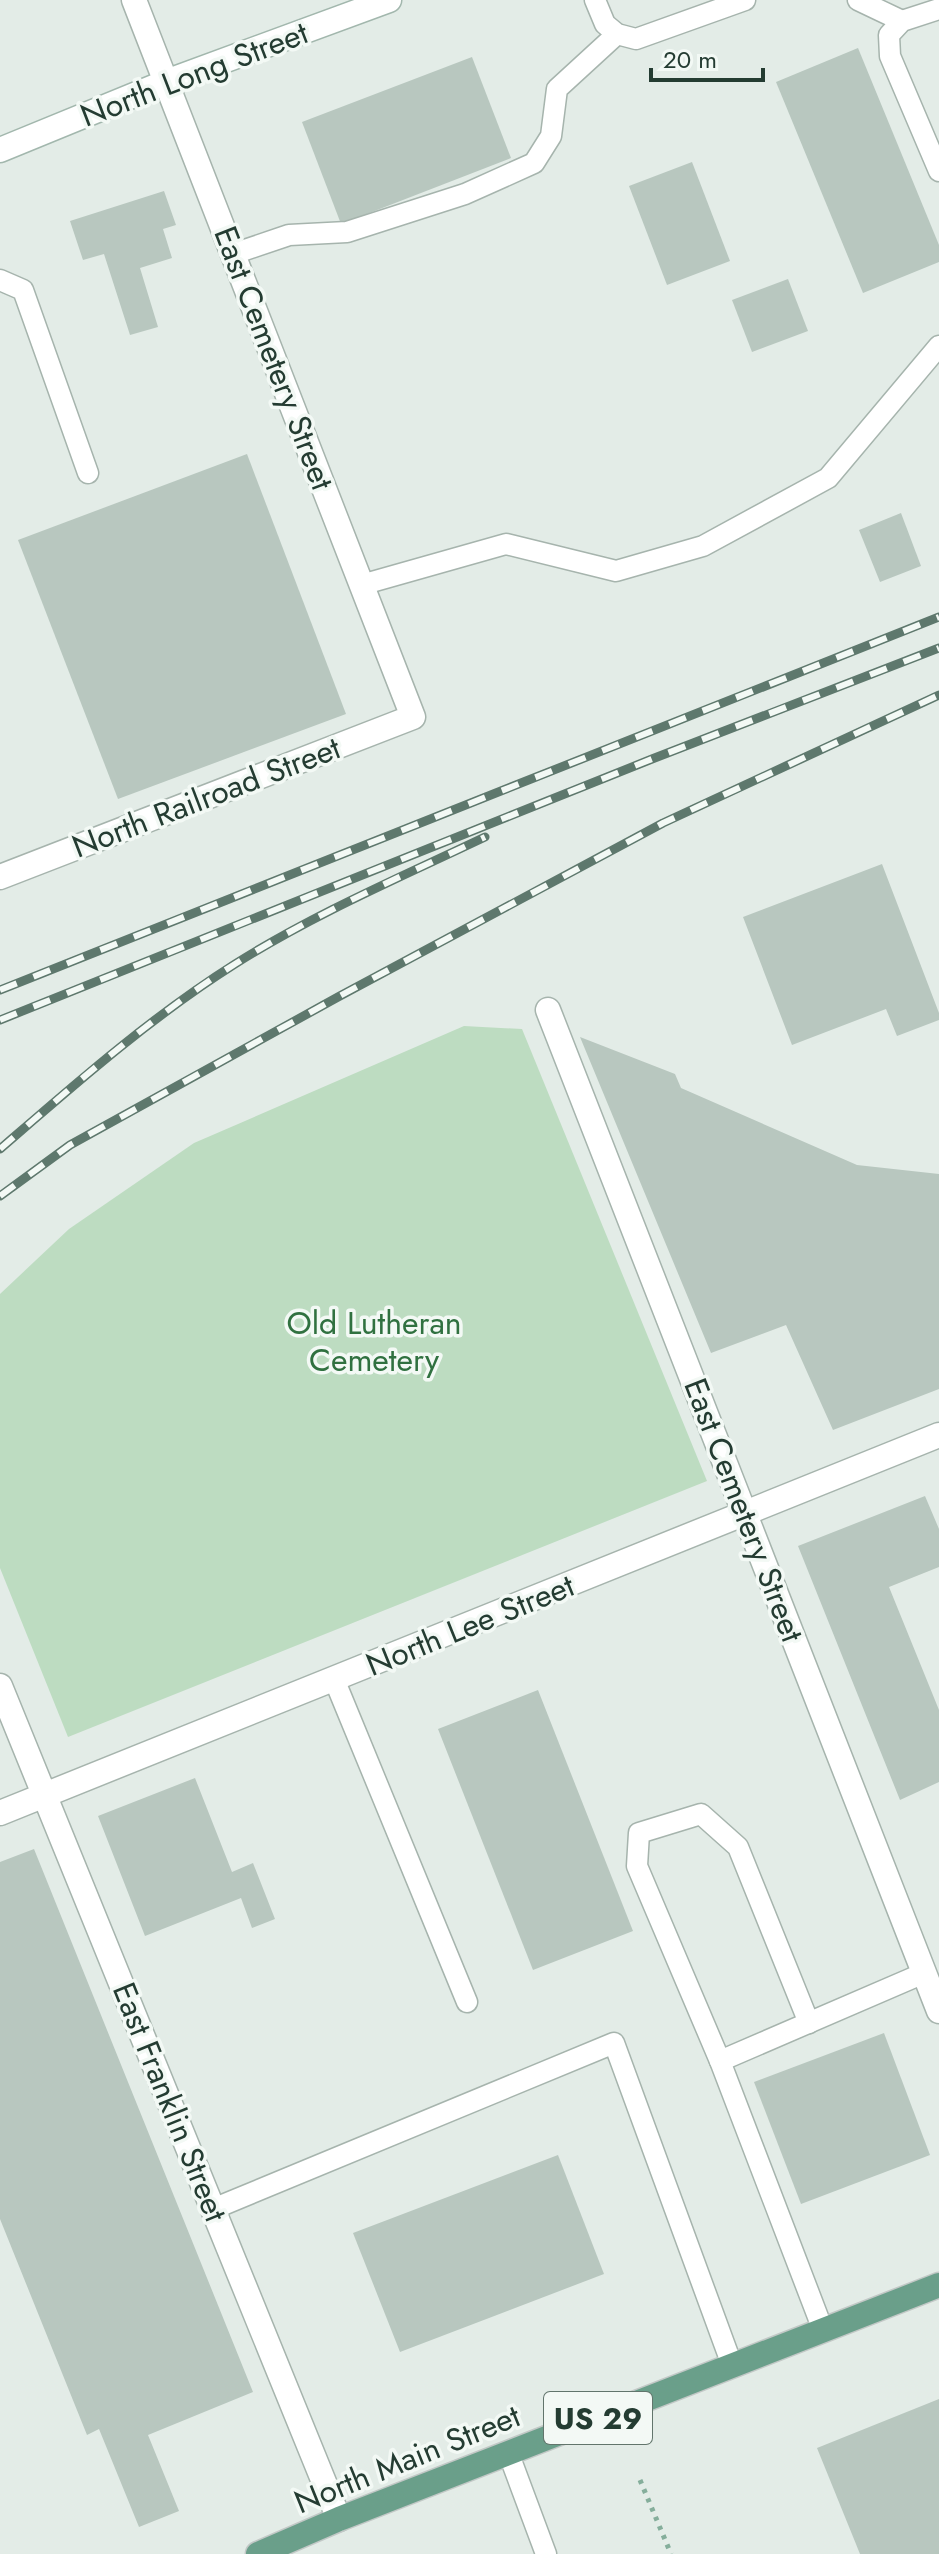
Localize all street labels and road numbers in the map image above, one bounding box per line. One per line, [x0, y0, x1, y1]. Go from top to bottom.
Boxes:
street label: North Long Street [74, 9, 315, 139]
street label: East Cemetery Street [203, 219, 346, 497]
street label: North Railroad Street [65, 725, 347, 869]
street label: East Cemetery Street [673, 1371, 816, 1649]
street label: North Lee Street [359, 1562, 581, 1688]
street label: East Franklin Street [101, 1976, 239, 2229]
road number: US 29 [544, 2392, 652, 2444]
street label: North Main Street [287, 2393, 527, 2525]

